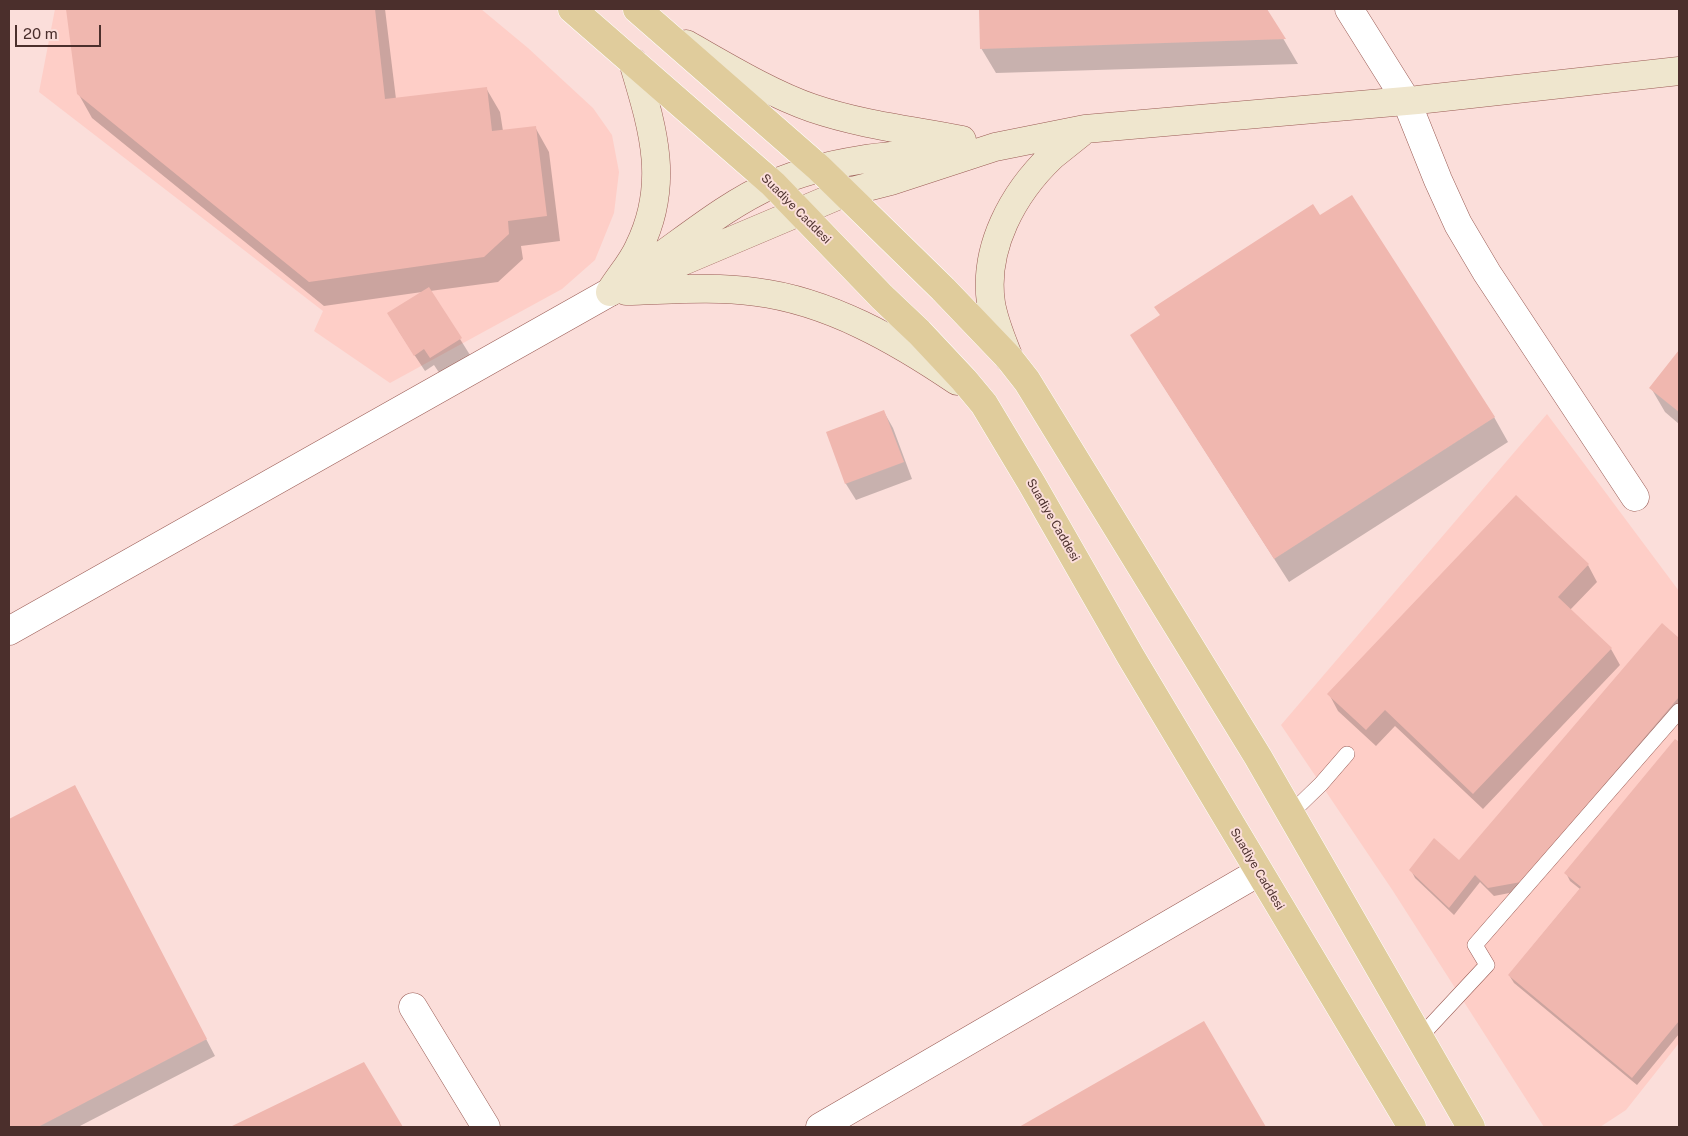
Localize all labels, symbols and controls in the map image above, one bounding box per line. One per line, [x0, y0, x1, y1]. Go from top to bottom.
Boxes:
scale bar [18, 15, 104, 47]
text: 20 m [23, 25, 58, 42]
street label: Suadiye Caddesi [758, 171, 834, 247]
street label: Suadiye Caddesi [1024, 476, 1082, 564]
street label: Suadiye Caddesi [1227, 826, 1287, 912]

